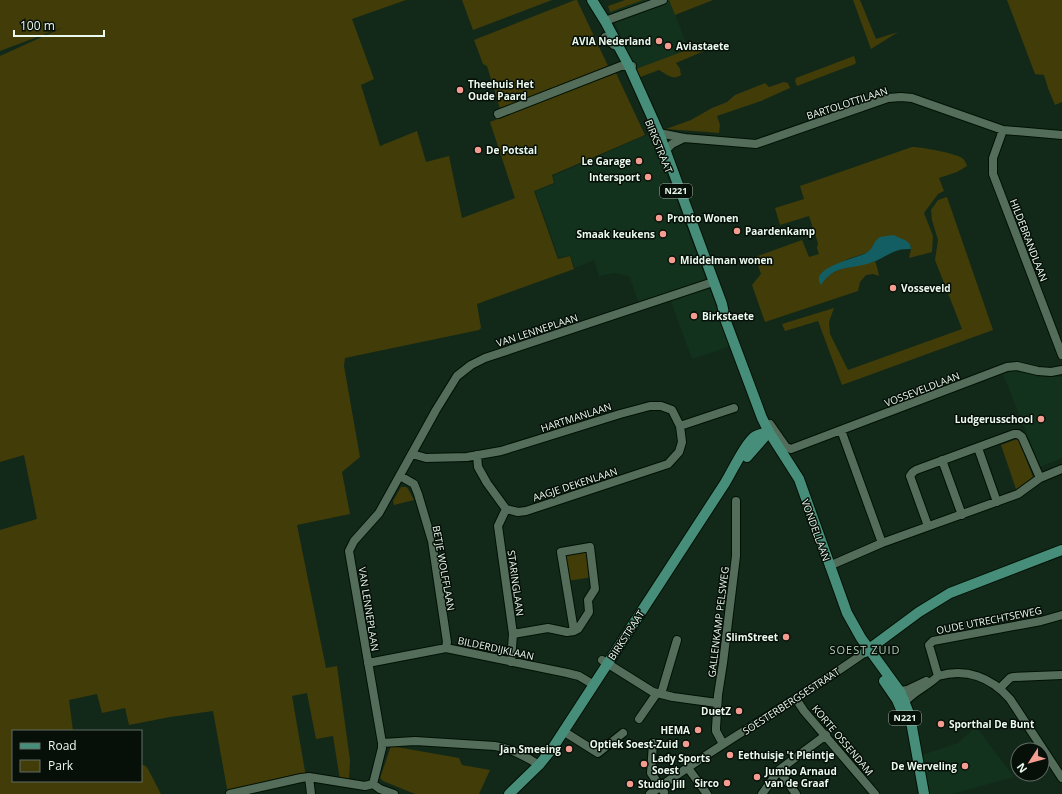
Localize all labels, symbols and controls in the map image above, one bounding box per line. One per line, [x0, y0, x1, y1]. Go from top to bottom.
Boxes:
scale bar [14, 12, 104, 38]
text: 100 m [20, 17, 55, 34]
place label: AVIA Nederland [572, 34, 651, 48]
marker: AVIA Nederland [654, 36, 664, 46]
place label: Aviastaete [676, 39, 729, 53]
marker: Aviastaete [663, 41, 673, 51]
place label: Theehuis Het Oude Paard [468, 77, 535, 103]
street label: BARTOLOTTILAAN [805, 83, 889, 123]
marker: Theehuis Het Oude Paard [455, 85, 465, 95]
street label: BIRKSTRAAT [642, 117, 676, 175]
place label: De Potstal [486, 143, 537, 157]
marker: De Potstal [473, 145, 483, 155]
place label: Le Garage [581, 154, 631, 168]
marker: Le Garage [634, 156, 644, 166]
place label: Intersport [589, 170, 641, 184]
marker: Intersport [643, 172, 653, 182]
road number: N221 [660, 184, 692, 198]
street label: HILDEBRANDLAAN [1007, 197, 1051, 283]
place label: Pronto Wonen [667, 211, 739, 225]
marker: Pronto Wonen [654, 213, 664, 223]
place label: Paardenkamp [745, 224, 815, 238]
marker: Paardenkamp [732, 226, 742, 236]
place label: Smaak keukens [576, 227, 655, 241]
marker: Smaak keukens [658, 229, 668, 239]
place label: Middelman wonen [680, 253, 773, 267]
marker: Middelman wonen [667, 255, 677, 265]
place label: Vosseveld [901, 281, 951, 295]
marker: Vosseveld [888, 283, 898, 293]
place label: Birkstaete [702, 309, 754, 323]
street label: VAN LENNEPLAAN [494, 310, 580, 350]
marker: Birkstaete [689, 311, 699, 321]
street label: VOSSEVELDLAAN [882, 368, 962, 410]
street label: HARTMANLAAN [539, 399, 613, 435]
place label: Ludgerusschool [955, 412, 1033, 426]
marker: Ludgerusschool [1036, 414, 1046, 424]
street label: AAGJE DEKENLAAN [531, 464, 619, 504]
street label: VONDELLAAN [798, 497, 834, 563]
street label: BETJE WOLFFLAAN [430, 524, 458, 612]
street label: STARINGLAAN [504, 549, 528, 617]
street label: VAN LENNEPLAAN [355, 566, 383, 652]
street label: GALLENKAMP PELSWEG [704, 566, 732, 678]
street label: OUDE UTRECHTSEWEG [935, 603, 1043, 637]
street label: BIRKSTRAAT [605, 607, 648, 663]
place label: SlimStreet [726, 630, 779, 644]
marker: SlimStreet [781, 632, 791, 642]
street label: BILDERDIJKLAAN [457, 633, 535, 663]
district label: SOEST ZUID [829, 642, 901, 657]
street label: SOESTERBERGSESTRAAT [740, 664, 843, 738]
street label: KORTE OSSENDAM [809, 702, 877, 778]
place label: DuetZ [701, 704, 731, 718]
marker: DuetZ [734, 706, 744, 716]
road number: N221 [889, 711, 921, 725]
place label: Sporthal De Bunt [949, 717, 1035, 731]
marker: Sporthal De Bunt [936, 719, 946, 729]
place label: HEMA [660, 723, 690, 737]
marker: HEMA [693, 725, 703, 735]
legend [12, 730, 142, 782]
text: Road [48, 737, 77, 754]
place label: Optiek Soest-Zuid [590, 737, 678, 751]
marker: Optiek Soest-Zuid [681, 739, 691, 749]
place label: Jan Smeeing [499, 742, 561, 756]
north arrow [1010, 742, 1050, 782]
marker: Jan Smeeing [564, 744, 574, 754]
place label: Eethuisje 't Pleintje [738, 748, 834, 762]
marker: Eethuisje 't Pleintje [725, 750, 735, 760]
place label: Lady Sports Soest [652, 751, 710, 777]
text: Park [48, 757, 74, 774]
marker: Lady Sports Soest [639, 759, 649, 769]
place label: De Werveling [891, 759, 957, 773]
text: N [1013, 760, 1030, 776]
marker: De Werveling [960, 761, 970, 771]
place label: Jumbo Arnaud van de Graaf [764, 764, 837, 790]
marker: Jumbo Arnaud van de Graaf [752, 772, 762, 782]
place label: Sirco [695, 776, 719, 790]
place label: Studio Jill [638, 777, 685, 791]
marker: Sirco [722, 778, 732, 788]
marker: Studio Jill [625, 779, 635, 789]

